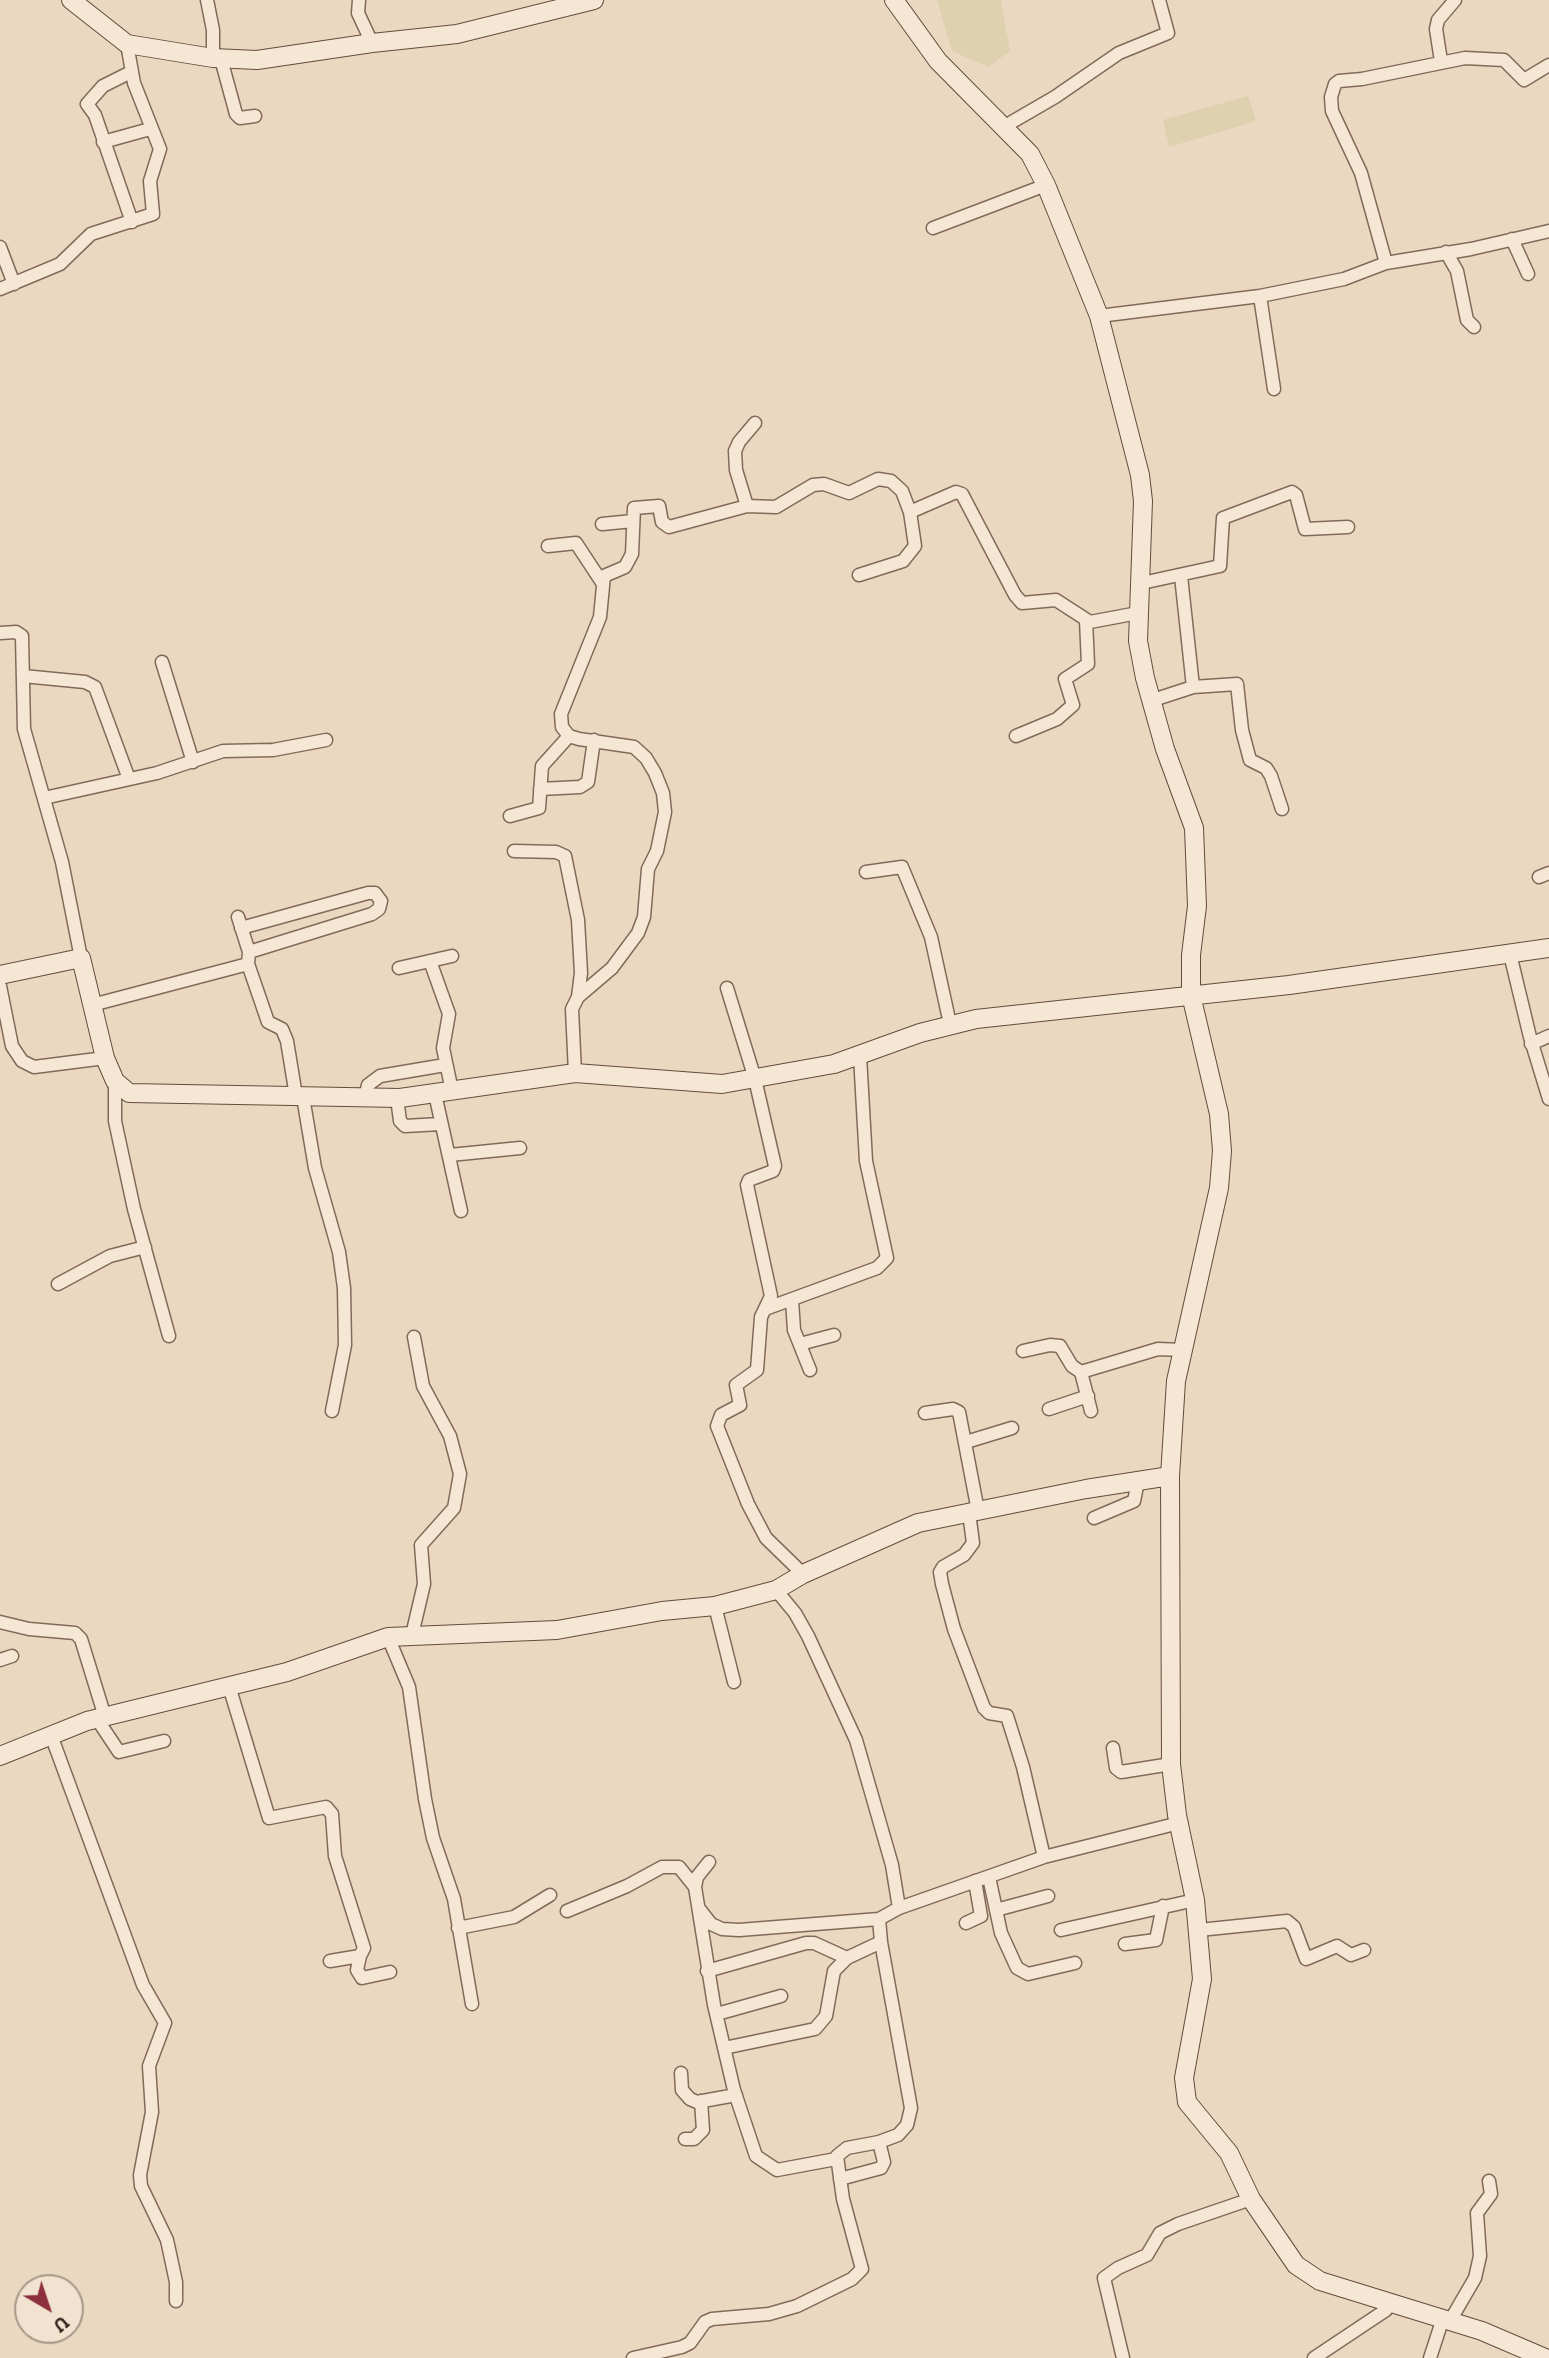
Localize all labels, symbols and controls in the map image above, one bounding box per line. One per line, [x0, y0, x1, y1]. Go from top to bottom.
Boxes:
north arrow [14, 2274, 84, 2344]
text: U [49, 2311, 74, 2337]

